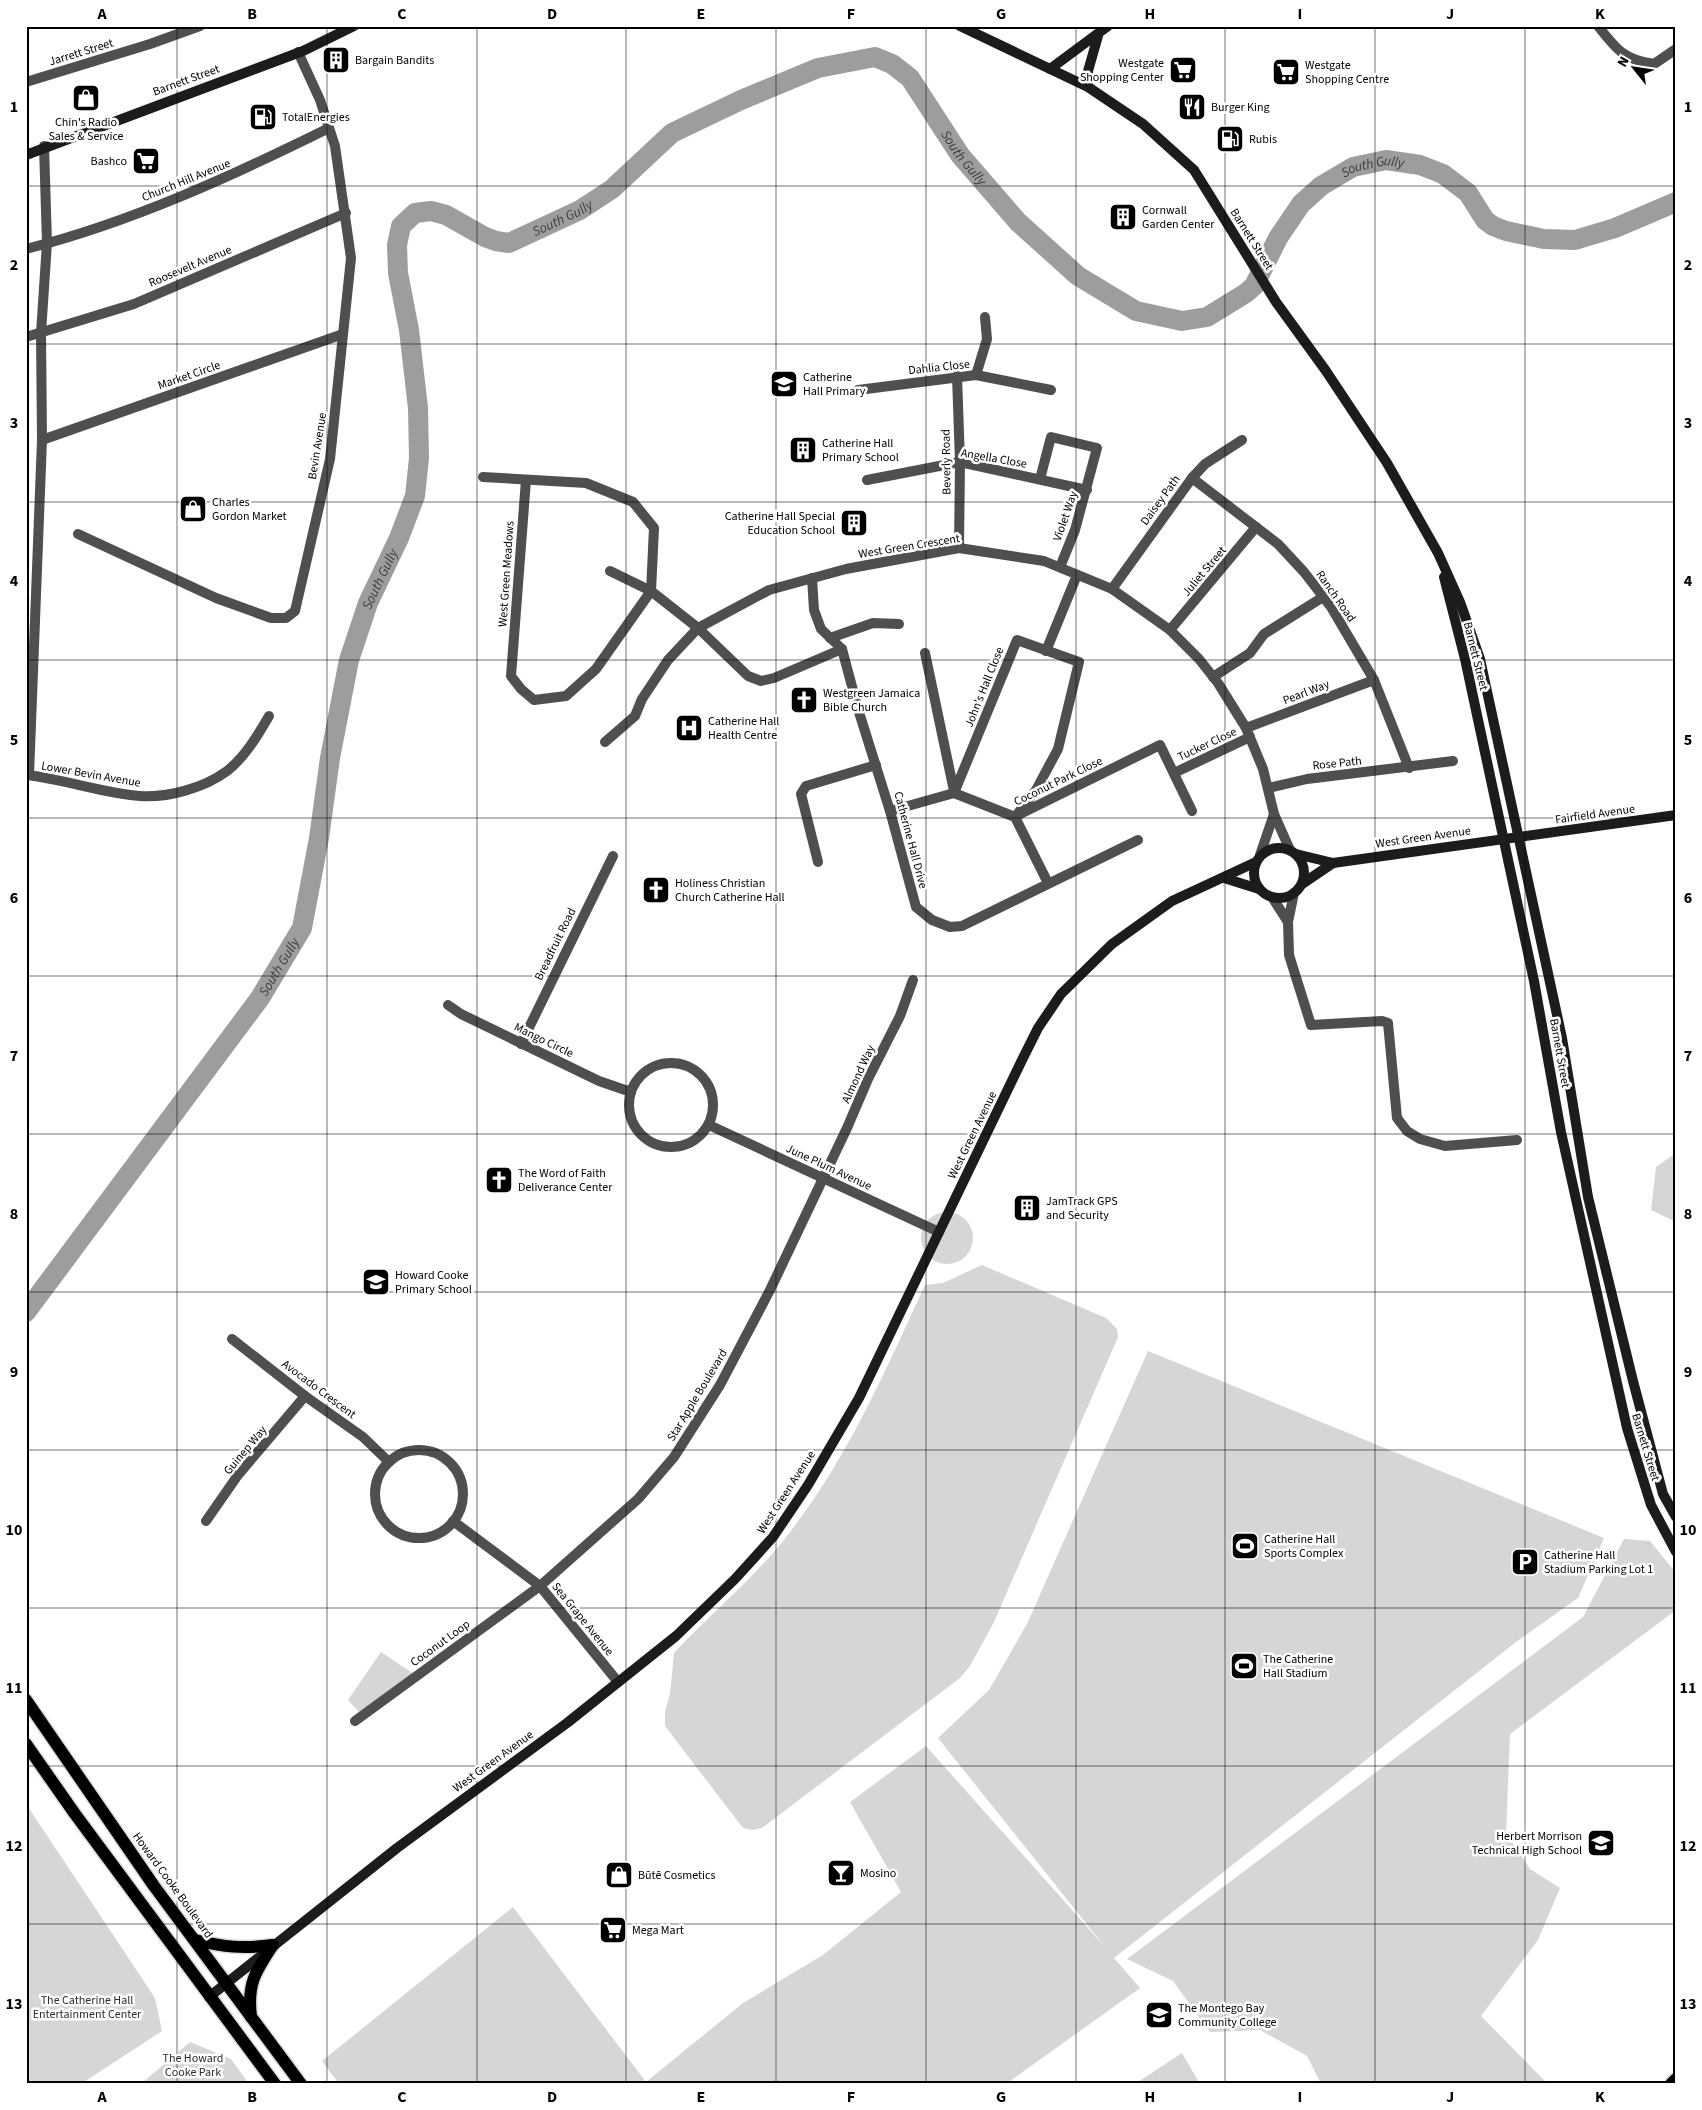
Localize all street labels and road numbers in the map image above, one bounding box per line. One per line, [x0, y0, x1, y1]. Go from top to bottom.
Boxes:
street label: Jarrett Street [47, 35, 115, 70]
street label: Barnett Street [150, 61, 222, 100]
street label: Church Hill Avenue [139, 155, 233, 206]
street label: Barnett Street [1226, 205, 1277, 273]
street label: Roosevelt Avenue [146, 241, 234, 292]
street label: Dahlia Close [907, 356, 971, 379]
street label: Market Circle [156, 357, 223, 394]
street label: Bevin Avenue [304, 411, 331, 481]
street label: Beverly Road [937, 429, 956, 495]
street label: Angella Close [960, 444, 1028, 473]
street label: Daisey Path [1136, 472, 1184, 529]
street label: Violet Way [1049, 488, 1082, 543]
street label: West Green Meadows [494, 520, 519, 628]
street label: West Green Crescent [857, 530, 961, 563]
street label: Juliet Street [1178, 543, 1230, 600]
street label: Ranch Road [1312, 567, 1360, 626]
street label: Barnett Street [1459, 620, 1492, 692]
street label: John's Hall Close [961, 644, 1008, 730]
street label: Pearl Way [1280, 676, 1332, 709]
street label: Tucker Close [1175, 723, 1240, 766]
street label: Rose Path [1312, 752, 1362, 775]
street label: Coconut Park Close [1011, 753, 1105, 810]
street label: Lower Bevin Avenue [40, 757, 142, 792]
street label: Catherine Hall Drive [889, 790, 932, 891]
street label: Fairfield Avenue [1554, 800, 1636, 828]
street label: West Green Avenue [1374, 822, 1472, 853]
street label: Breadfruit Road [531, 905, 580, 983]
street label: Barnett Street [1545, 1017, 1574, 1089]
street label: Mango Circle [511, 1019, 577, 1062]
street label: Almond Way [838, 1042, 880, 1106]
street label: West Green Avenue [944, 1088, 1001, 1182]
street label: June Plum Avenue [783, 1140, 875, 1195]
street label: Star Apple Boulevard [663, 1346, 732, 1445]
street label: Avocado Crescent [278, 1356, 359, 1423]
street label: Barnett Street [1627, 1411, 1664, 1483]
street label: Guinep Way [220, 1422, 271, 1479]
street label: West Green Avenue [753, 1447, 820, 1537]
street label: Sea Grape Avenue [548, 1579, 618, 1660]
street label: Coconut Loop [407, 1616, 474, 1671]
street label: West Green Avenue [449, 1726, 537, 1796]
street label: Howard Cooke Boulevard [128, 1829, 217, 1942]

